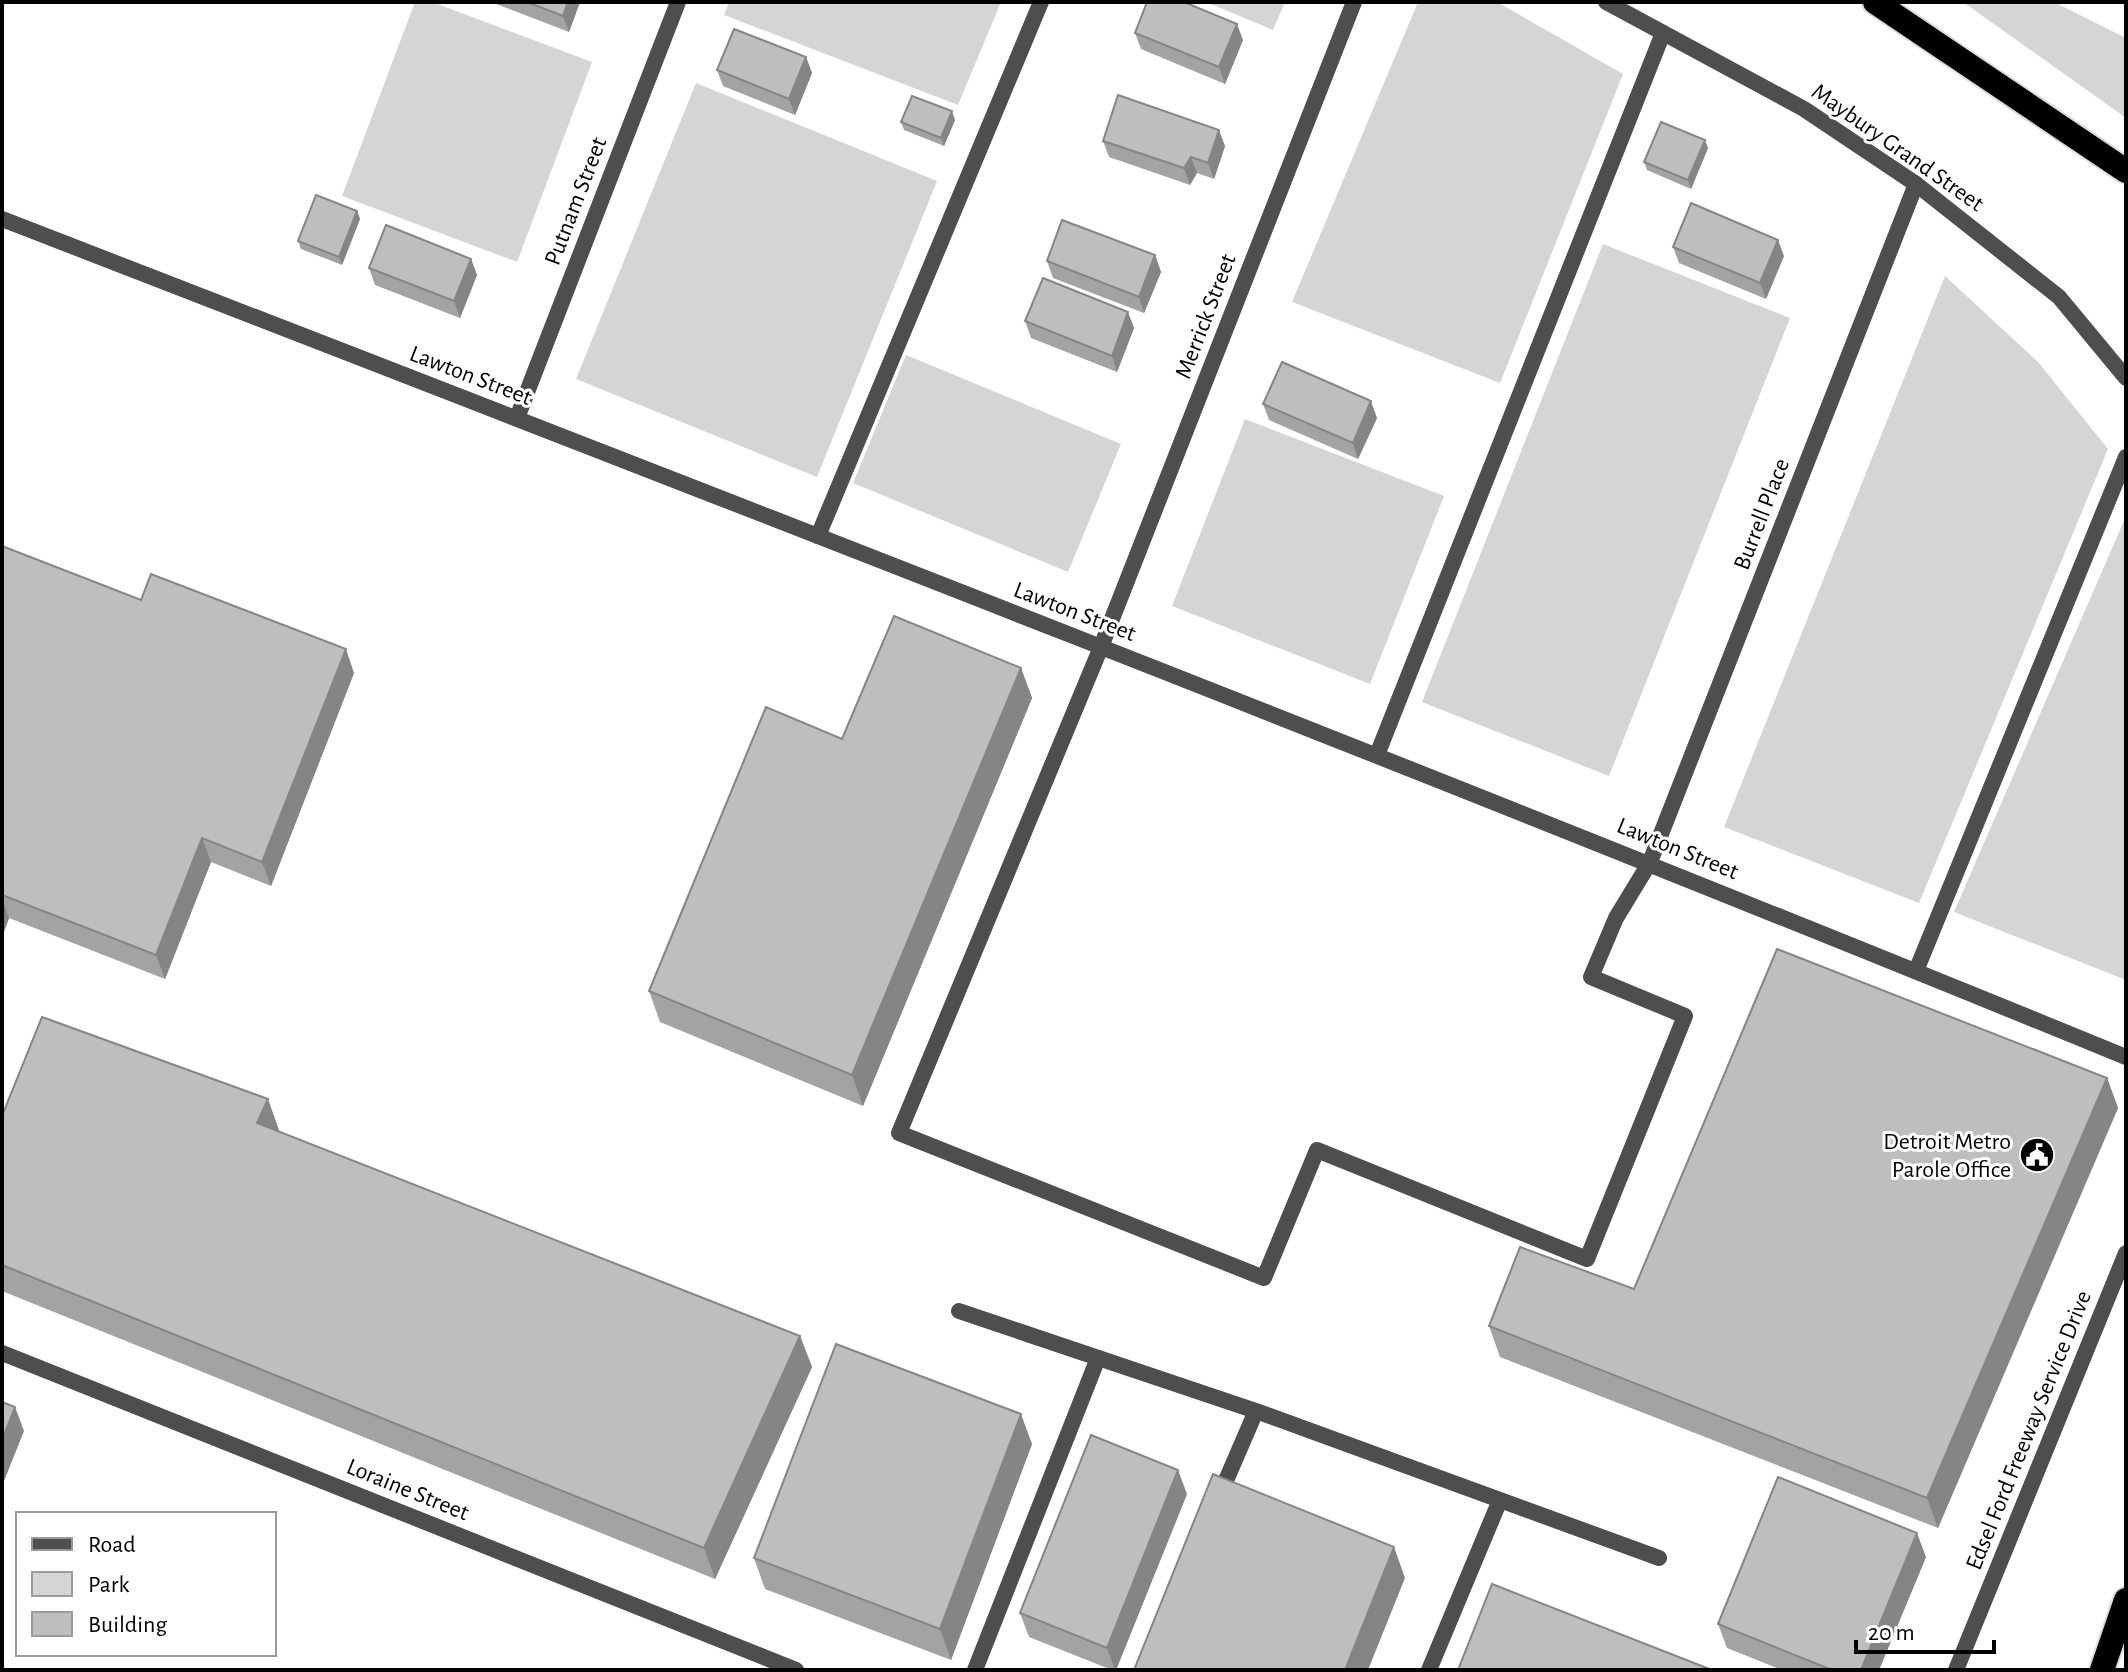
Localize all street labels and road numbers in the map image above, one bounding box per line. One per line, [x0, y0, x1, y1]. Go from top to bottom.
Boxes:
street label: Maybury Grand Street [1807, 80, 1988, 216]
street label: Putnam Street [541, 134, 611, 269]
street label: Merrick Street [1171, 250, 1241, 382]
street label: Lawton Street [406, 342, 535, 410]
street label: Burrell Place [1730, 455, 1794, 573]
street label: Lawton Street [1010, 578, 1139, 646]
street label: Lawton Street [1613, 814, 1742, 884]
street label: Edsel Ford Freeway Service Drive [1962, 1287, 2096, 1573]
street label: Loraine Street [343, 1455, 472, 1525]

